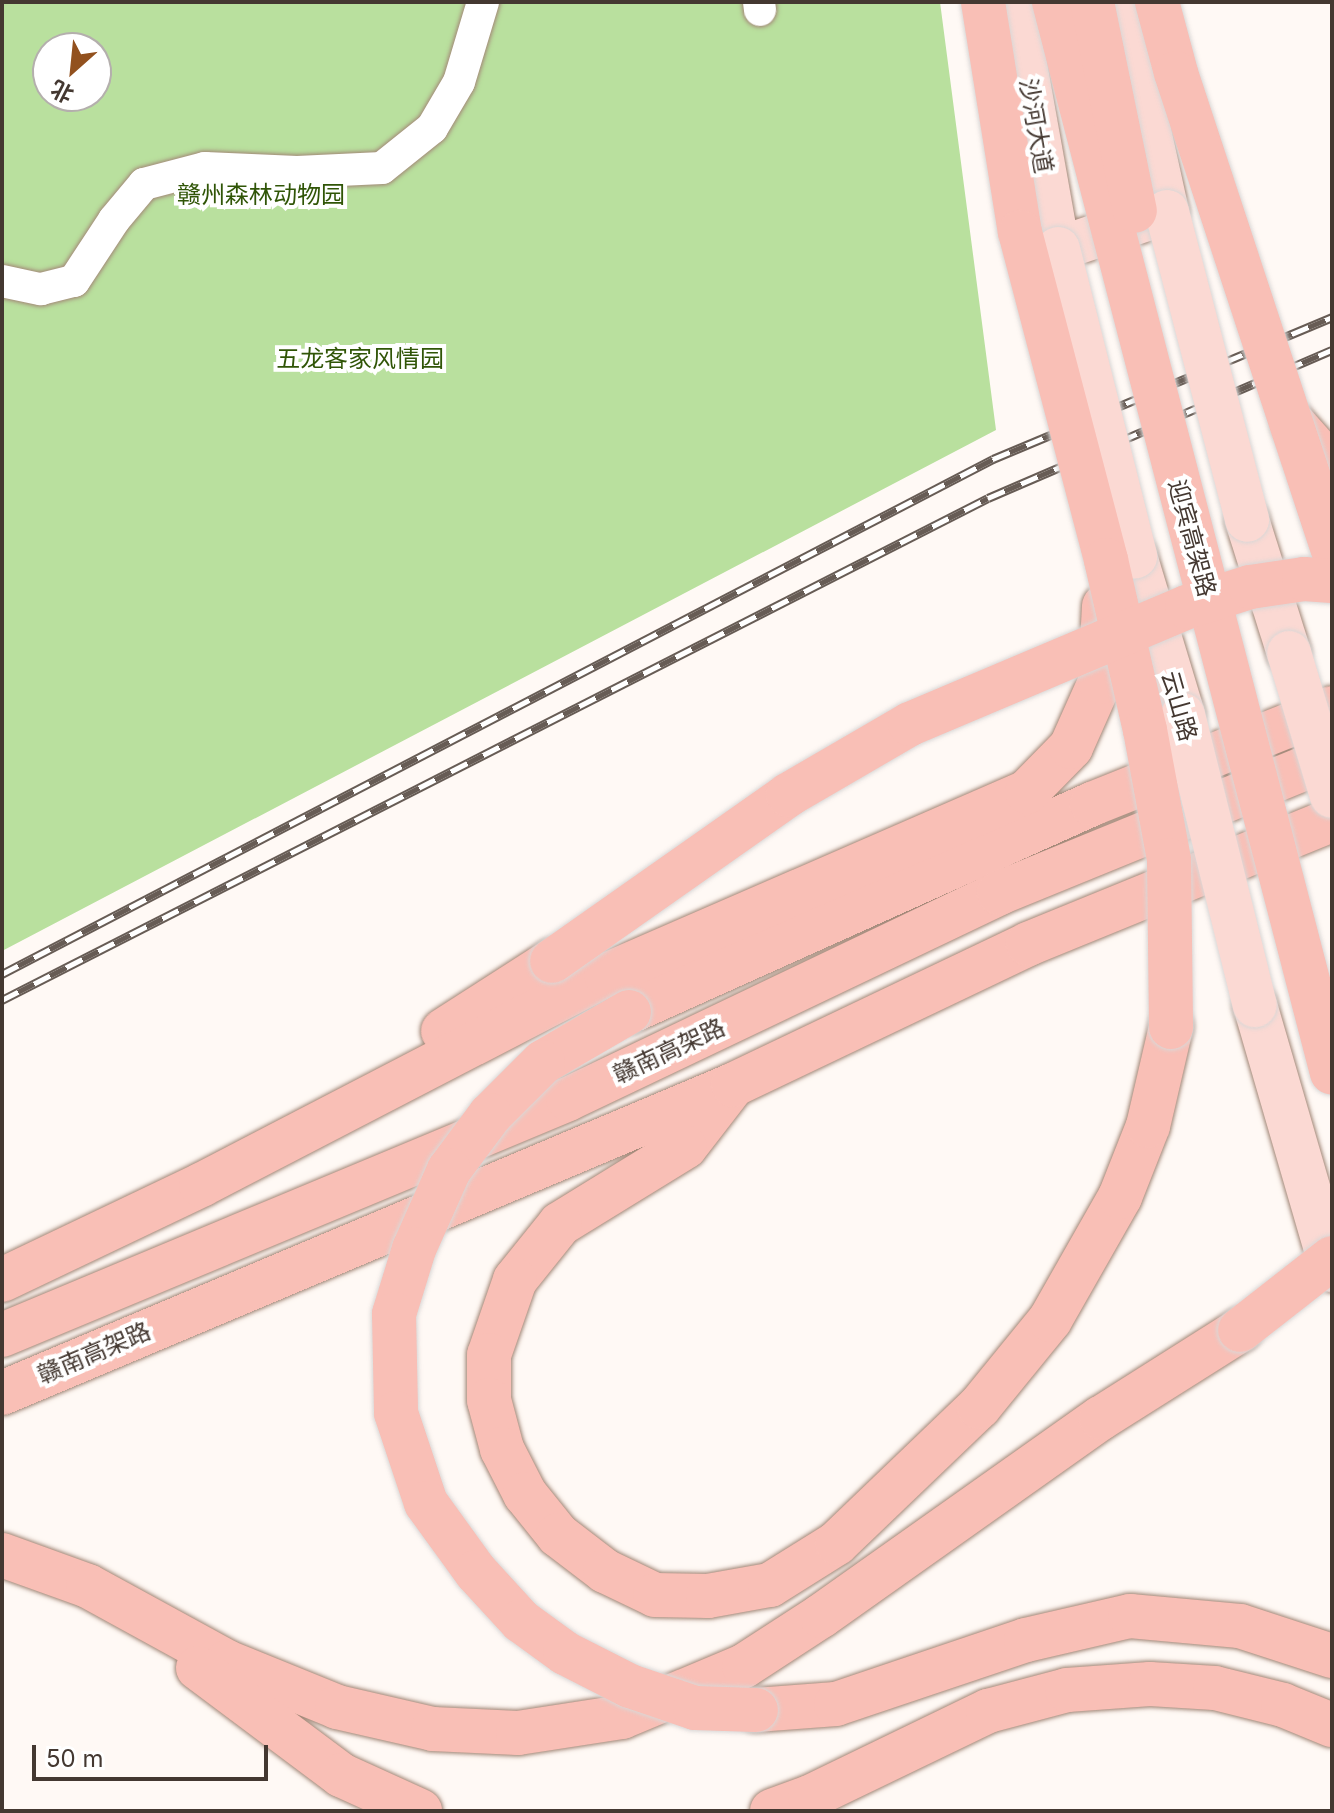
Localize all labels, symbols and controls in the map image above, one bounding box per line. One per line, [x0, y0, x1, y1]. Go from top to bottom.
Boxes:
north arrow [32, 32, 112, 112]
text: 北 [46, 75, 78, 108]
street label: 沙河大道 [1013, 76, 1059, 176]
park label: 赣州森林动物园 [177, 181, 345, 209]
park label: 五龙客家风情园 [276, 345, 444, 373]
street label: 迎宾高架路 [1163, 476, 1221, 600]
street label: 云山路 [1155, 667, 1203, 745]
street label: 赣南高架路 [609, 1013, 729, 1089]
street label: 赣南高架路 [33, 1316, 155, 1390]
scale bar [36, 1729, 272, 1779]
text: 50 m [46, 1744, 104, 1773]

